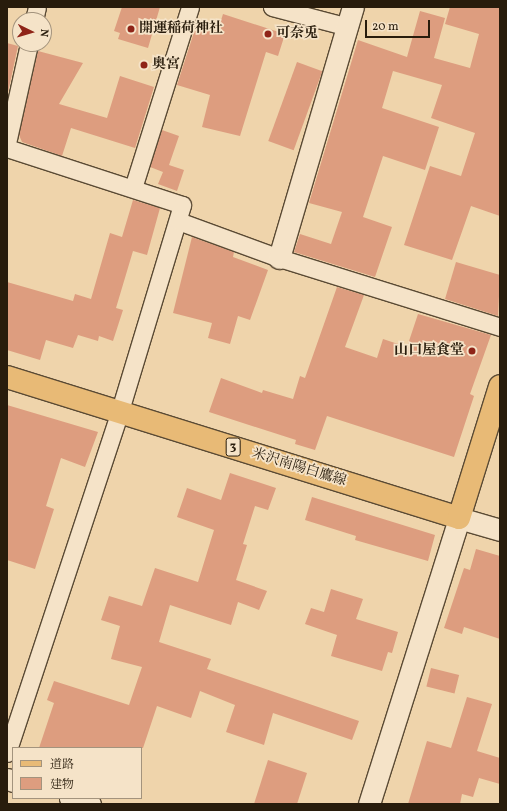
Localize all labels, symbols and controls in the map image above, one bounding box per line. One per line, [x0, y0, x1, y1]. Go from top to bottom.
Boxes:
north arrow [12, 12, 52, 52]
scale bar [367, 12, 432, 38]
text: 20 m [372, 19, 399, 35]
place label: 開運稲荷神社 [139, 21, 223, 37]
marker: 開運稲荷神社 [126, 24, 136, 34]
place label: 可奈兎 [276, 26, 318, 42]
text: N [36, 28, 51, 38]
marker: 可奈兎 [263, 29, 273, 39]
place label: 奥宮 [152, 57, 180, 73]
marker: 奥宮 [139, 60, 149, 70]
place label: 山口屋食堂 [394, 343, 464, 359]
marker: 山口屋食堂 [467, 346, 477, 356]
road number: 3 [225, 436, 241, 458]
street label: 米沢南陽白鷹線 [250, 446, 348, 490]
legend [12, 747, 142, 799]
text: 道路 [50, 757, 74, 773]
text: 建物 [50, 777, 74, 793]

